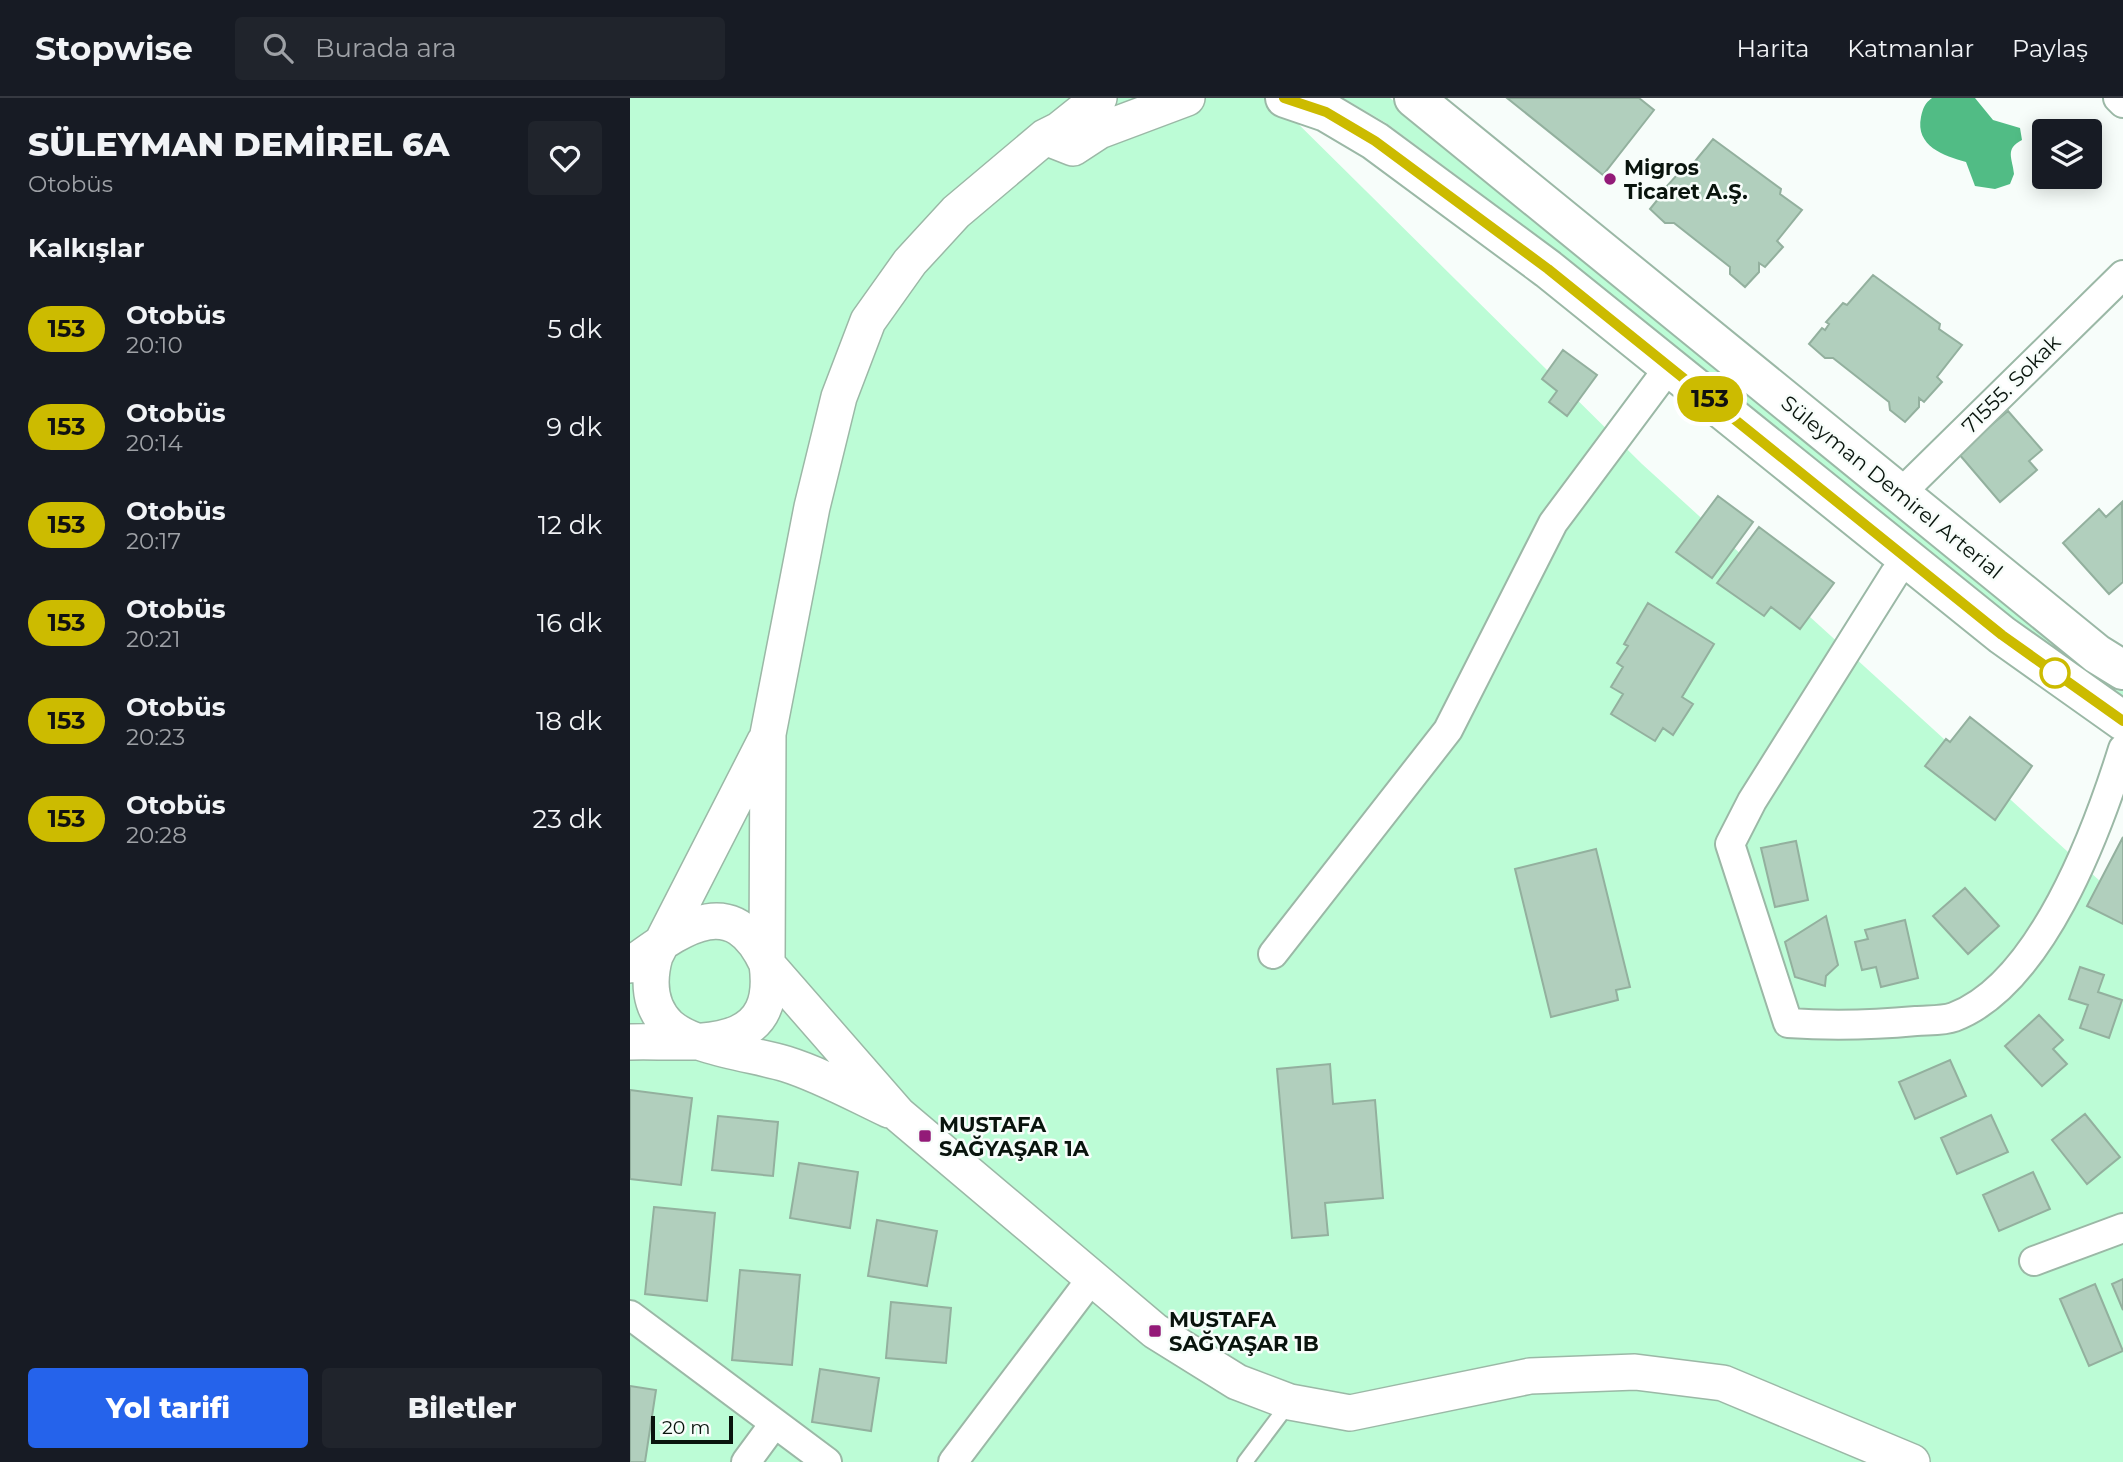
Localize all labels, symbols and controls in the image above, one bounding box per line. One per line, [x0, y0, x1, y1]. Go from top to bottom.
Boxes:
search box [235, 17, 725, 80]
text: Stopwise [35, 28, 193, 68]
icon: search [259, 29, 297, 67]
text: Burada ara [315, 32, 457, 64]
text: Harita [1737, 34, 1809, 63]
text: Katmanlar [1847, 34, 1974, 63]
text: Paylaş [2012, 34, 2088, 63]
map controls [2032, 119, 2102, 189]
button: layers [2032, 119, 2102, 189]
button: heart [528, 121, 602, 195]
text: SÜLEYMAN DEMİREL 6A [28, 124, 449, 164]
place label: Migros Ticaret A.Ş. [1624, 155, 1748, 204]
text: Otobüs [28, 170, 113, 198]
marker: Migros Ticaret A.Ş. [1602, 171, 1618, 187]
text: Kalkışlar [28, 232, 144, 264]
text: Otobüs [126, 299, 226, 331]
text: 5 dk [547, 313, 602, 345]
text: 153 [48, 314, 85, 343]
street label: 71555. Sokak [1957, 329, 2066, 438]
text: 20:10 [126, 331, 183, 359]
line badge: 153 [1670, 376, 1750, 422]
text: 153 [1691, 384, 1729, 413]
street label: Süleyman Demirel Arterial [1776, 390, 2008, 584]
text: Otobüs [126, 397, 226, 429]
text: 9 dk [546, 411, 602, 443]
text: 153 [48, 412, 85, 441]
text: 20:14 [126, 429, 183, 457]
text: Otobüs [126, 495, 226, 527]
text: 12 dk [538, 509, 602, 541]
text: 153 [48, 510, 85, 539]
text: 20:17 [126, 527, 181, 555]
text: Otobüs [126, 593, 226, 625]
text: 16 dk [537, 607, 602, 639]
text: 153 [48, 608, 85, 637]
text: 20:21 [126, 625, 180, 653]
unlabelled marker [2040, 658, 2070, 688]
text: Otobüs [126, 691, 226, 723]
text: 18 dk [536, 705, 602, 737]
text: 153 [48, 706, 85, 735]
text: 20:23 [126, 723, 185, 751]
text: Otobüs [126, 789, 226, 821]
text: 23 dk [533, 803, 602, 835]
text: 153 [48, 804, 85, 833]
text: 20:28 [126, 821, 187, 849]
place label: MUSTAFA SAĞYAŞAR 1A [939, 1112, 1090, 1161]
marker: MUSTAFA SAĞYAŞAR 1A [917, 1128, 933, 1144]
place label: MUSTAFA SAĞYAŞAR 1B [1169, 1307, 1319, 1356]
marker: MUSTAFA SAĞYAŞAR 1B [1147, 1323, 1163, 1339]
button: Yol tarifi [28, 1368, 308, 1448]
button: Biletler [322, 1368, 602, 1448]
scale bar [651, 1413, 733, 1445]
text: 20 m [662, 1416, 710, 1439]

